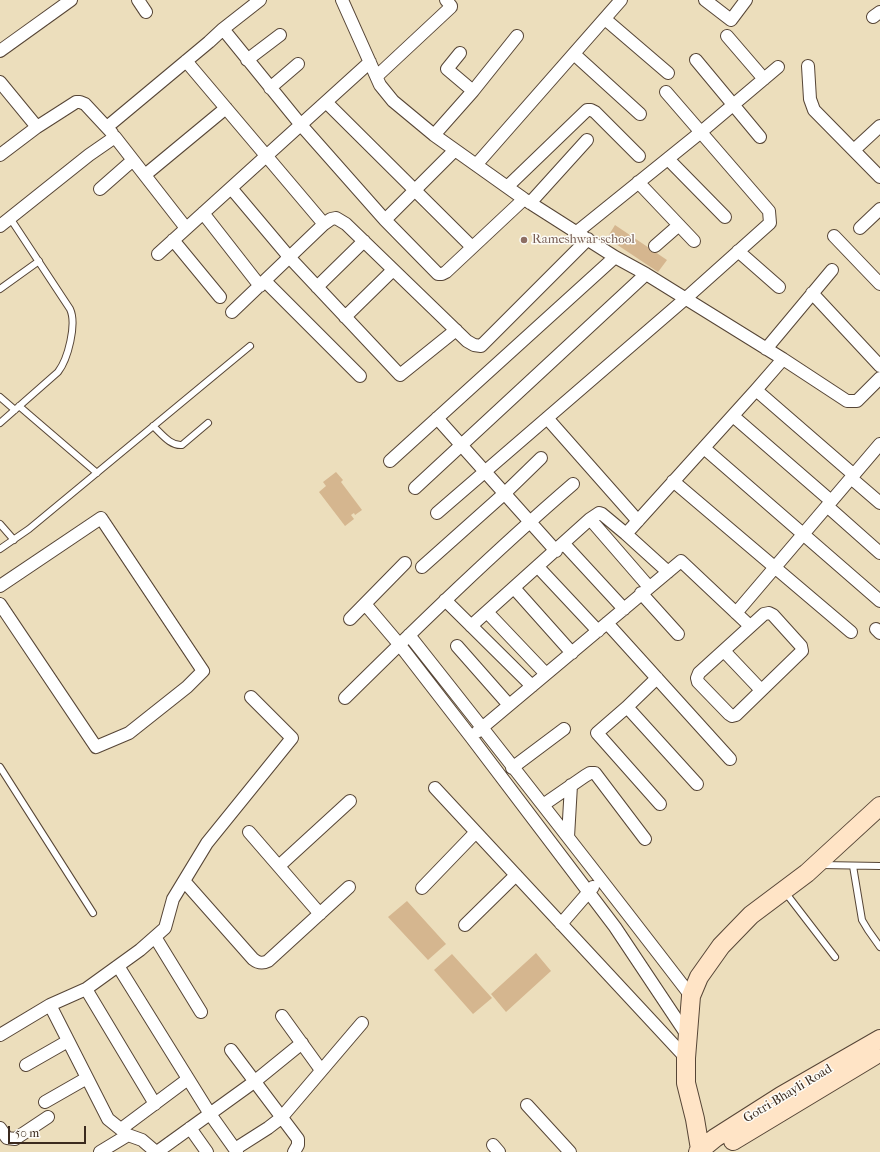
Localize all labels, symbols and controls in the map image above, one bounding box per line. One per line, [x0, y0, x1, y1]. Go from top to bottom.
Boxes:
place label: Rameshwar school [532, 232, 635, 248]
marker: Rameshwar school [519, 235, 529, 245]
street label: Gotri-Bhayli Road [741, 1061, 835, 1127]
scale bar [10, 1118, 88, 1144]
text: 50 m [15, 1126, 39, 1140]

